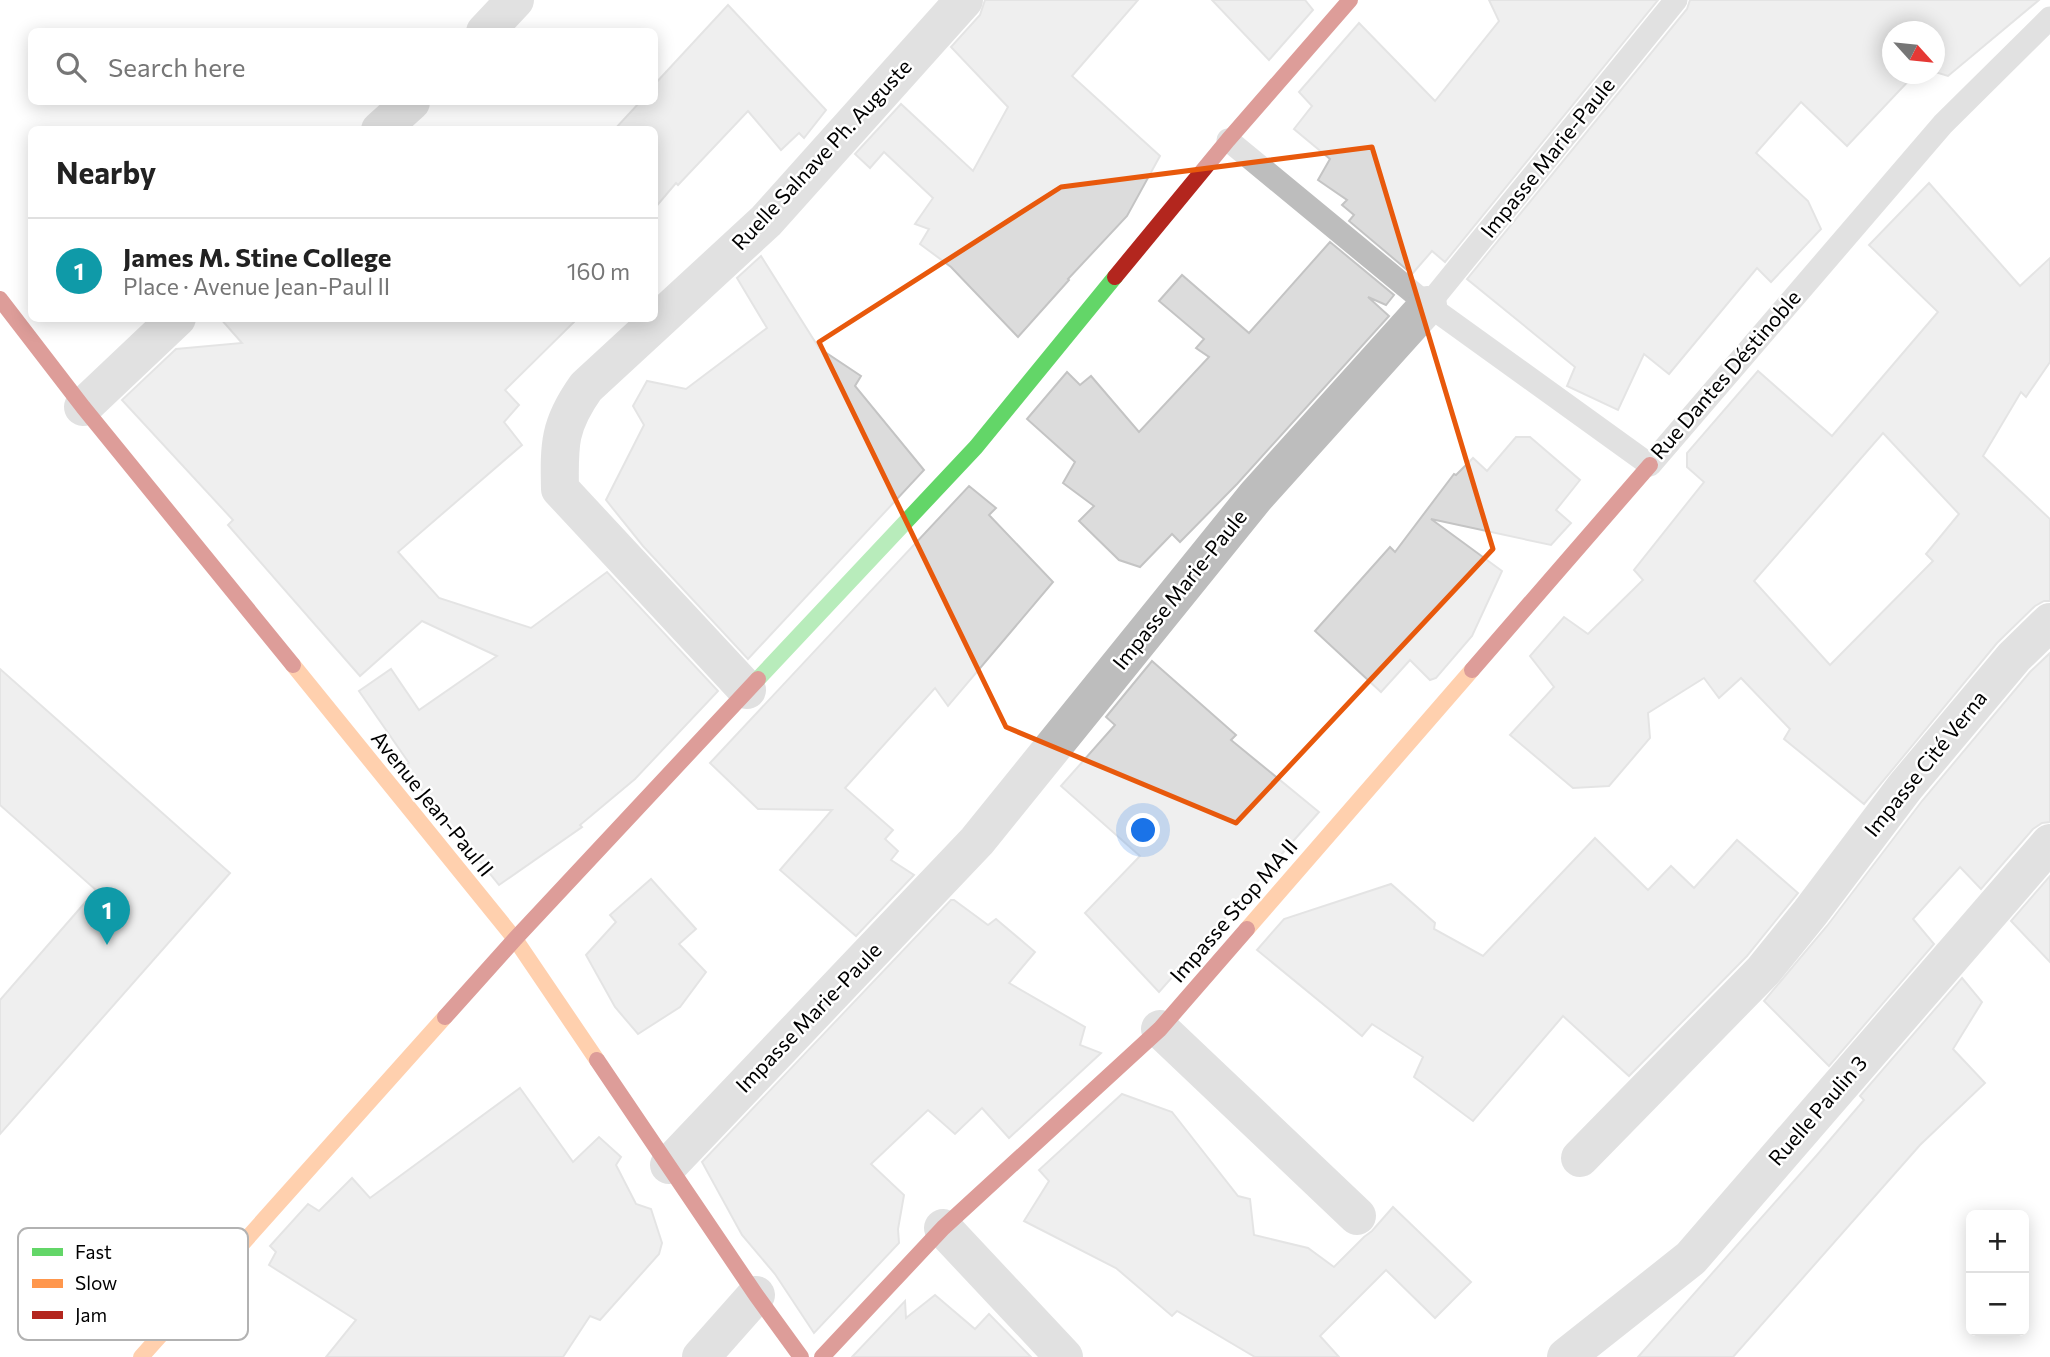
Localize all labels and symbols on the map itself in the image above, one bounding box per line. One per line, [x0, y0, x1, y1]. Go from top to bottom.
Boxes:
north arrow [1882, 21, 1945, 84]
street label: Ruelle Salnave Ph. Auguste [726, 53, 916, 255]
street label: Impasse Marie-Paule [1475, 72, 1619, 242]
street label: Rue Dantes Déstinoble [1645, 284, 1805, 464]
street label: Impasse Marie-Paule [1107, 504, 1251, 674]
street label: Impasse Cité Verna [1858, 685, 1991, 841]
street label: Avenue Jean-Paul II [367, 725, 500, 881]
your location [1126, 813, 1160, 847]
street label: Impasse Stop MA II [1164, 833, 1302, 987]
pin: 1 [84, 887, 130, 945]
street label: Impasse Marie-Paule [730, 937, 886, 1097]
street label: Ruelle Paulin 3 [1762, 1050, 1871, 1170]
legend [18, 1228, 248, 1340]
text: Fast [75, 1240, 112, 1263]
text: Slow [75, 1271, 117, 1294]
text: Jam [75, 1303, 107, 1326]

